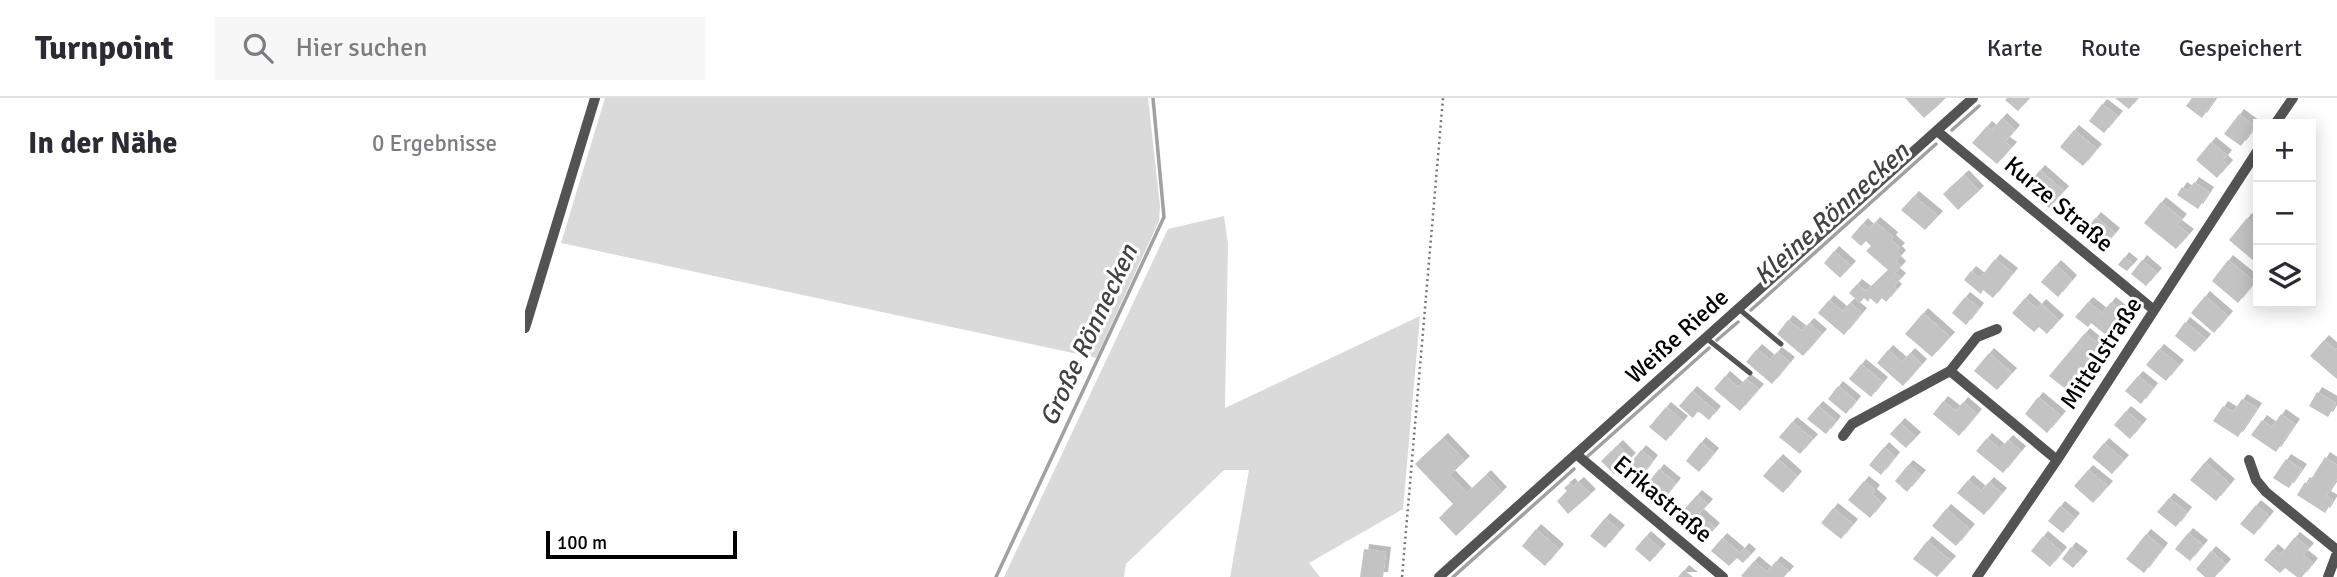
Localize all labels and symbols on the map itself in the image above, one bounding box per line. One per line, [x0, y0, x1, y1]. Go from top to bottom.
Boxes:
water label: Kleine Rönnecken [1747, 135, 1917, 292]
street label: Kurze Straße [1998, 150, 2120, 258]
water label: Große Rönnecken [1033, 239, 1145, 431]
street label: Weiße Riede [1619, 282, 1735, 390]
street label: Mittelstraße [2054, 291, 2148, 415]
street label: Erikastraße [1607, 449, 1719, 549]
scale bar [546, 528, 737, 560]

